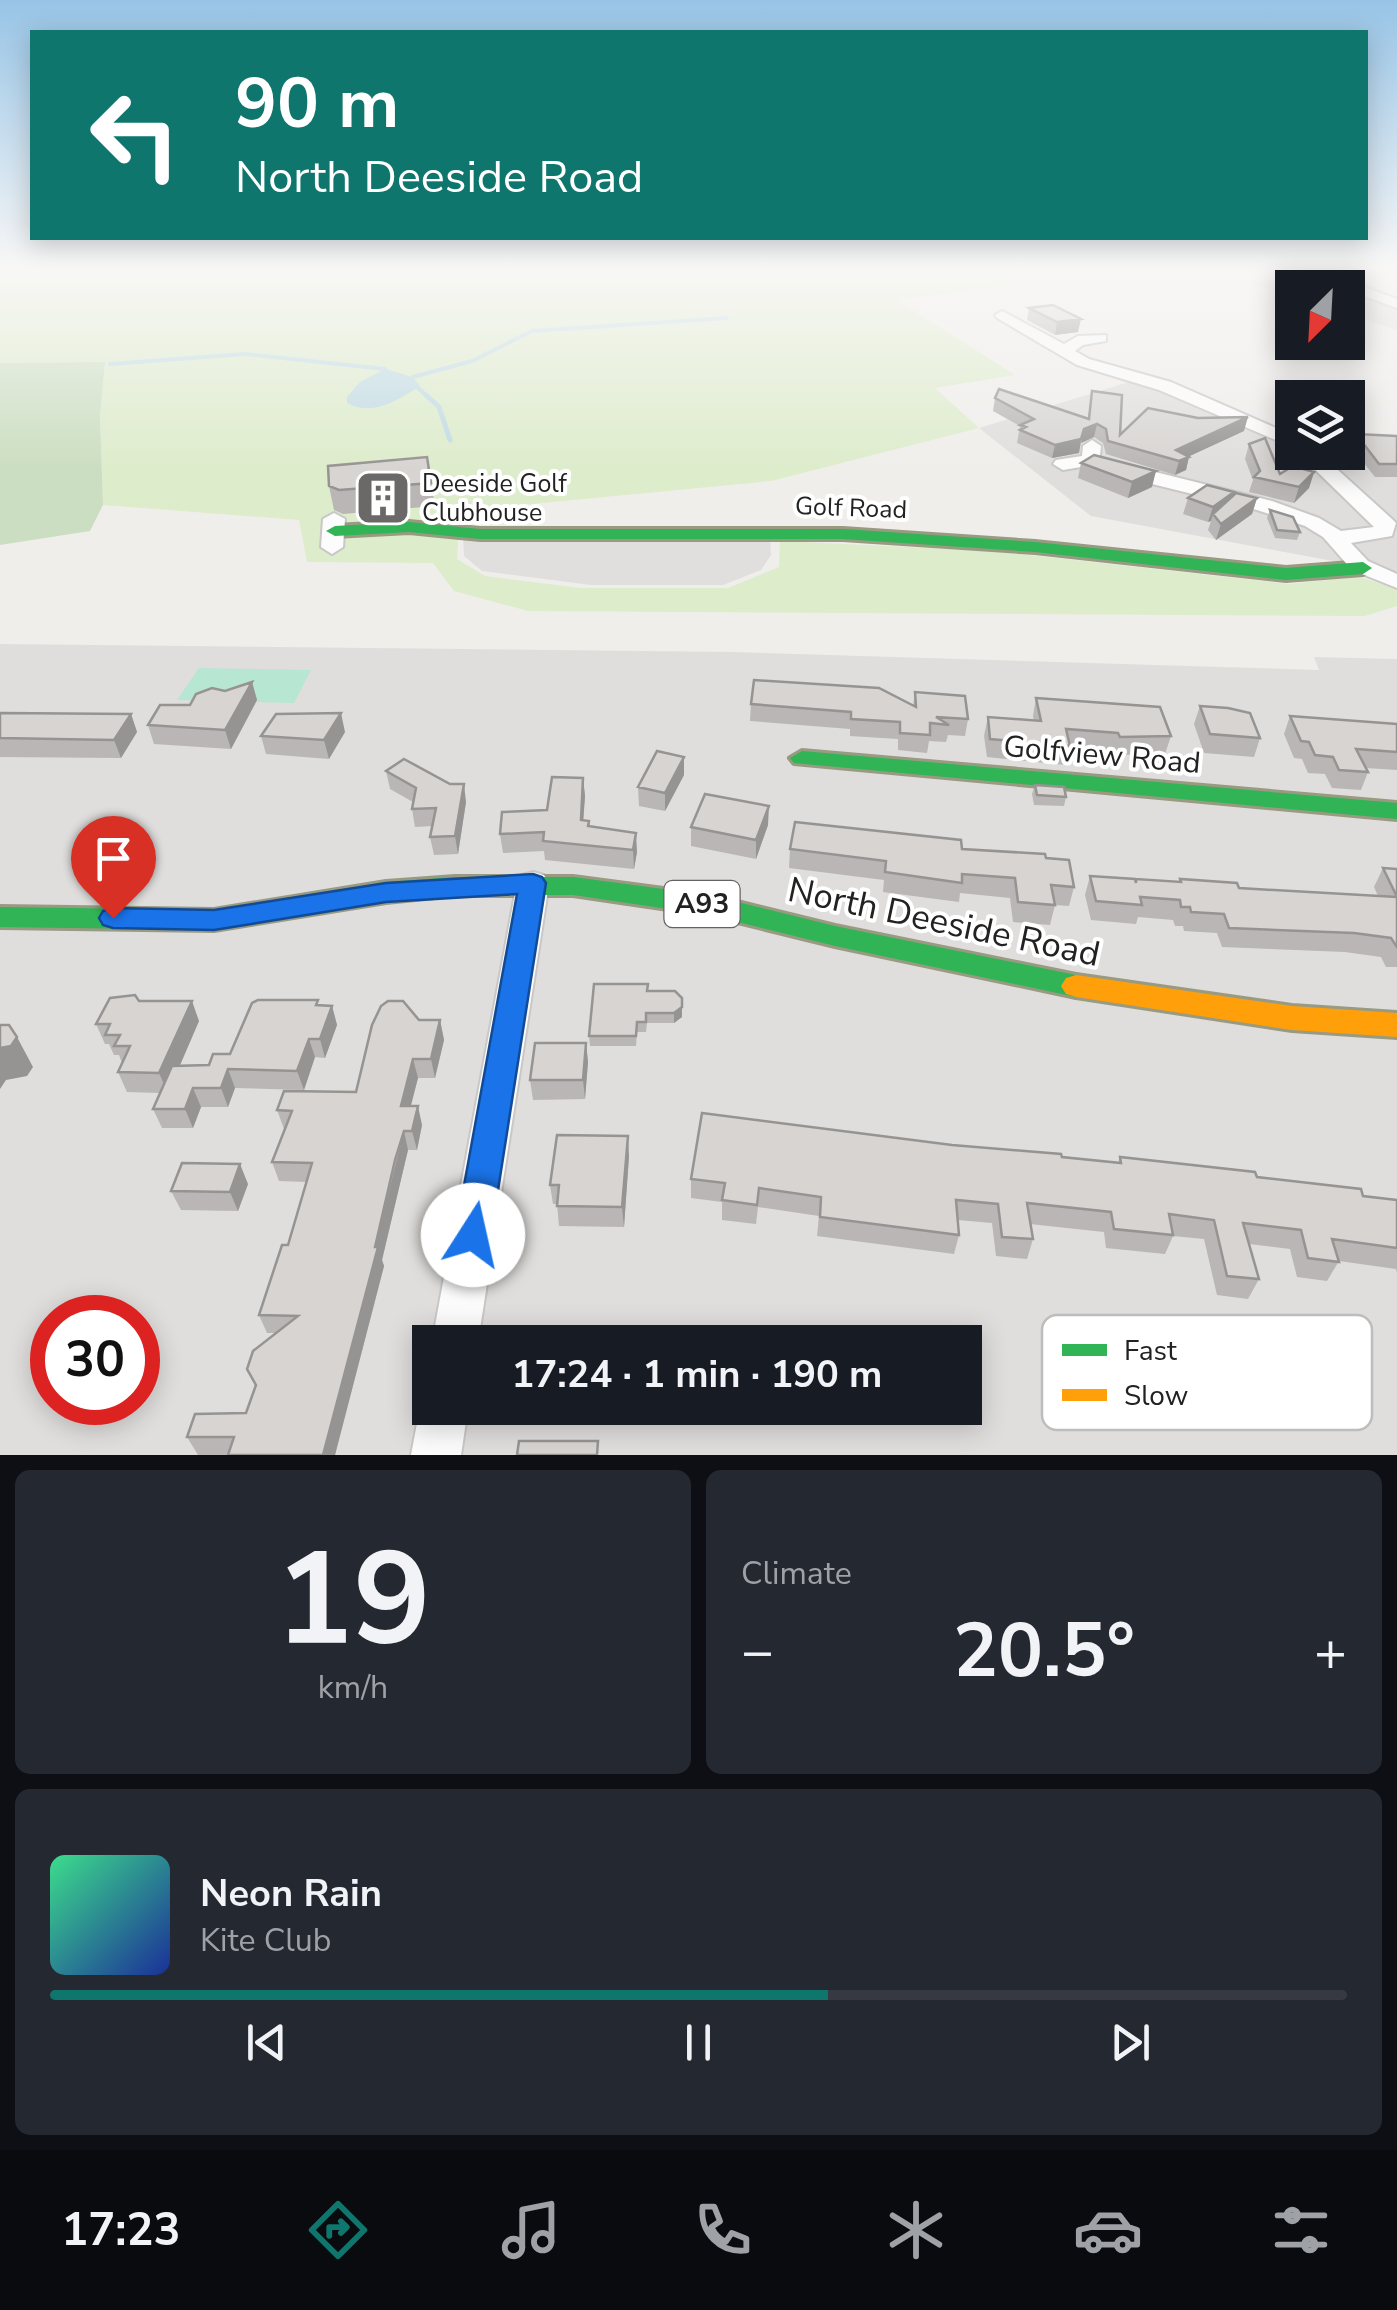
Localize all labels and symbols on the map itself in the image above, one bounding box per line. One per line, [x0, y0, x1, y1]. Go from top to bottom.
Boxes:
north arrow [1275, 270, 1365, 360]
place label: Deeside Golf Clubhouse [422, 467, 568, 530]
building icon: Deeside Golf Clubhouse [353, 468, 413, 528]
street label: Golf Road [794, 489, 908, 527]
street label: Golfview Road [1002, 726, 1202, 784]
pin [71, 816, 156, 919]
street label: North Deeside Road [784, 866, 1104, 978]
road number: A93 [664, 881, 740, 927]
position arrow [421, 1183, 525, 1287]
speed limit sign: 30 [30, 1295, 160, 1425]
legend [1042, 1315, 1372, 1430]
text: Fast [1124, 1332, 1177, 1370]
text: Slow [1124, 1377, 1188, 1415]

